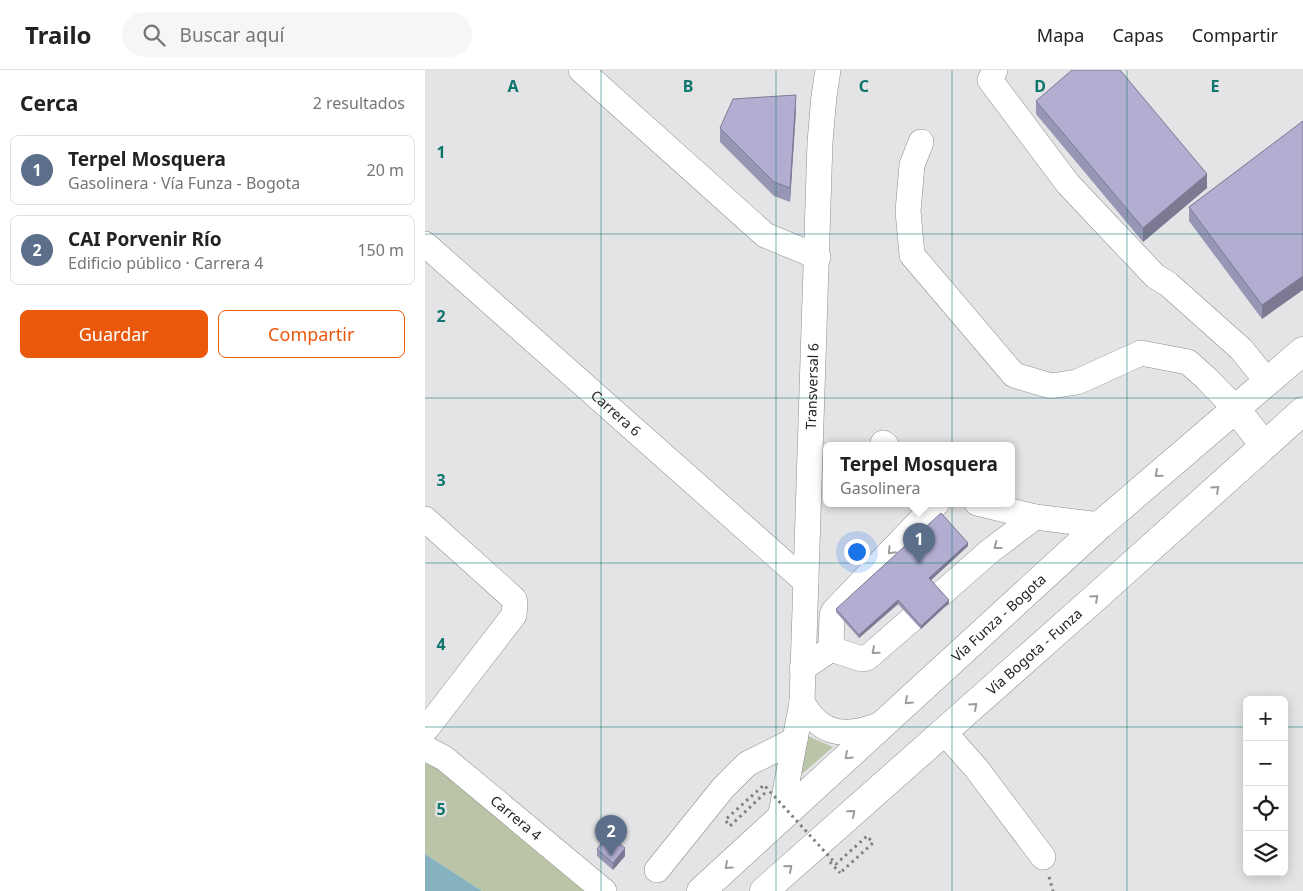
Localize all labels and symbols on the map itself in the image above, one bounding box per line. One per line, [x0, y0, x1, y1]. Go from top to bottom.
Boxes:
text: A [507, 75, 519, 97]
text: B [683, 75, 693, 97]
text: C [859, 75, 869, 97]
text: D [1034, 75, 1046, 97]
text: E [1211, 75, 1220, 97]
text: 1 [436, 141, 446, 163]
text: 2 [436, 305, 446, 327]
street label: Transversal 6 [801, 343, 823, 430]
street label: Carrera 6 [587, 386, 645, 440]
one-way arrow [1154, 468, 1163, 477]
text: 3 [436, 469, 446, 491]
one-way arrow [1210, 486, 1219, 495]
pin: 1 [903, 523, 935, 564]
your location [844, 539, 870, 565]
one-way arrow [993, 540, 1003, 549]
one-way arrow [888, 545, 897, 554]
street label: Vía Funza - Bogota [947, 569, 1050, 666]
one-way arrow [1090, 595, 1099, 604]
street label: Vía Bogota - Funza [982, 604, 1086, 699]
text: 4 [436, 633, 446, 655]
one-way arrow [872, 645, 881, 653]
one-way arrow [904, 695, 913, 704]
one-way arrow [968, 703, 977, 712]
one-way arrow [845, 750, 854, 759]
street label: Carrera 4 [487, 791, 546, 844]
text: 5 [436, 798, 446, 820]
one-way arrow [846, 810, 855, 819]
pin: 2 [595, 815, 627, 856]
one-way arrow [725, 860, 734, 869]
one-way arrow [784, 865, 793, 874]

